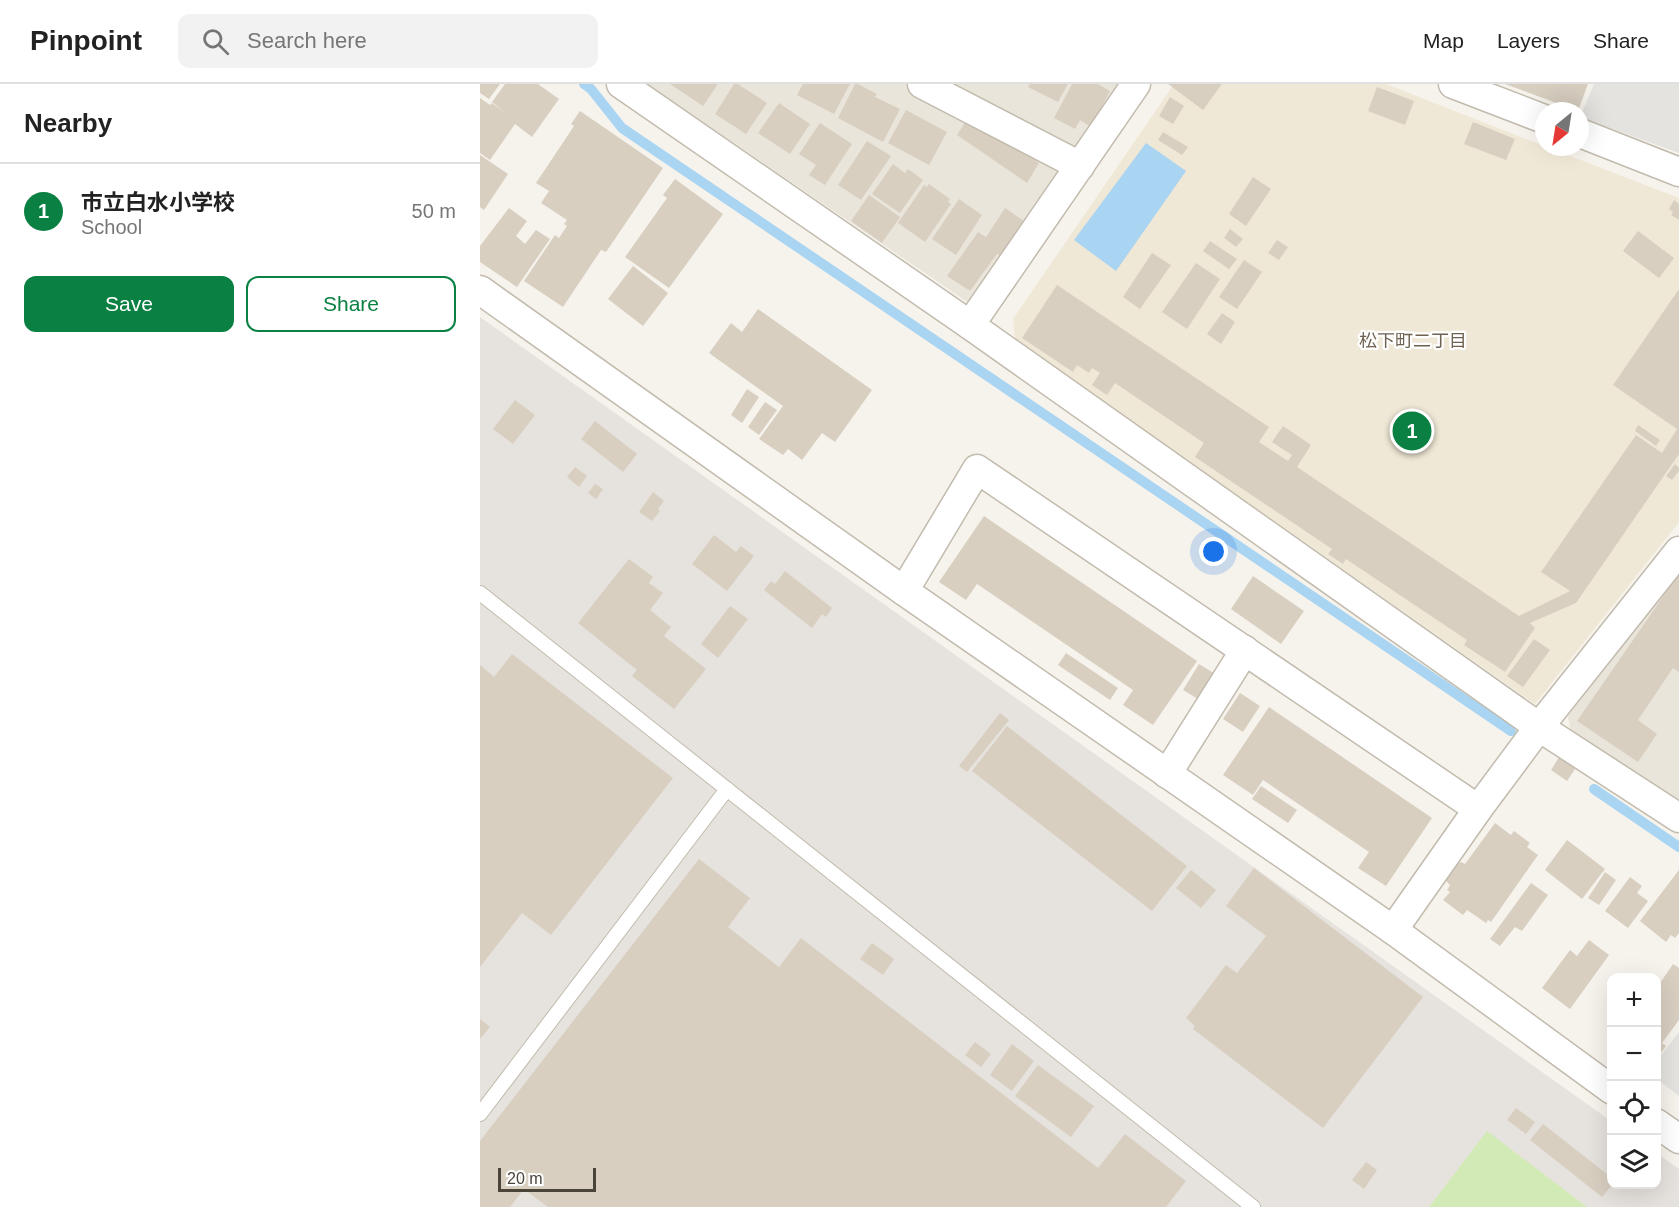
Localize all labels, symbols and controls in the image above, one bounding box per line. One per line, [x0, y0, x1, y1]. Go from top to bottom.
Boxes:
search box [178, 14, 598, 68]
text: Pinpoint [30, 25, 142, 56]
icon: search [199, 25, 232, 58]
text: Search here [247, 28, 367, 53]
text: Map [1423, 29, 1464, 52]
text: Layers [1497, 29, 1560, 52]
text: Share [1593, 29, 1649, 52]
north arrow [1535, 102, 1589, 156]
text: Nearby [24, 108, 112, 138]
text: 市立白水小学校 [81, 190, 235, 215]
text: 1 [38, 200, 49, 222]
text: 50 m [412, 200, 456, 222]
text: School [81, 216, 142, 238]
button: Save [24, 276, 234, 332]
button: Share [246, 276, 456, 332]
district label: 松下町二丁目 [1359, 331, 1467, 351]
pin: 1 [1392, 408, 1432, 454]
your location [1199, 537, 1228, 566]
map controls [1607, 973, 1661, 1189]
button: + [1607, 973, 1661, 1027]
button: − [1607, 1027, 1661, 1081]
button: locate [1607, 1081, 1661, 1135]
button: layers [1607, 1135, 1661, 1189]
scale bar [498, 1165, 596, 1192]
text: 20 m [507, 1170, 543, 1187]

